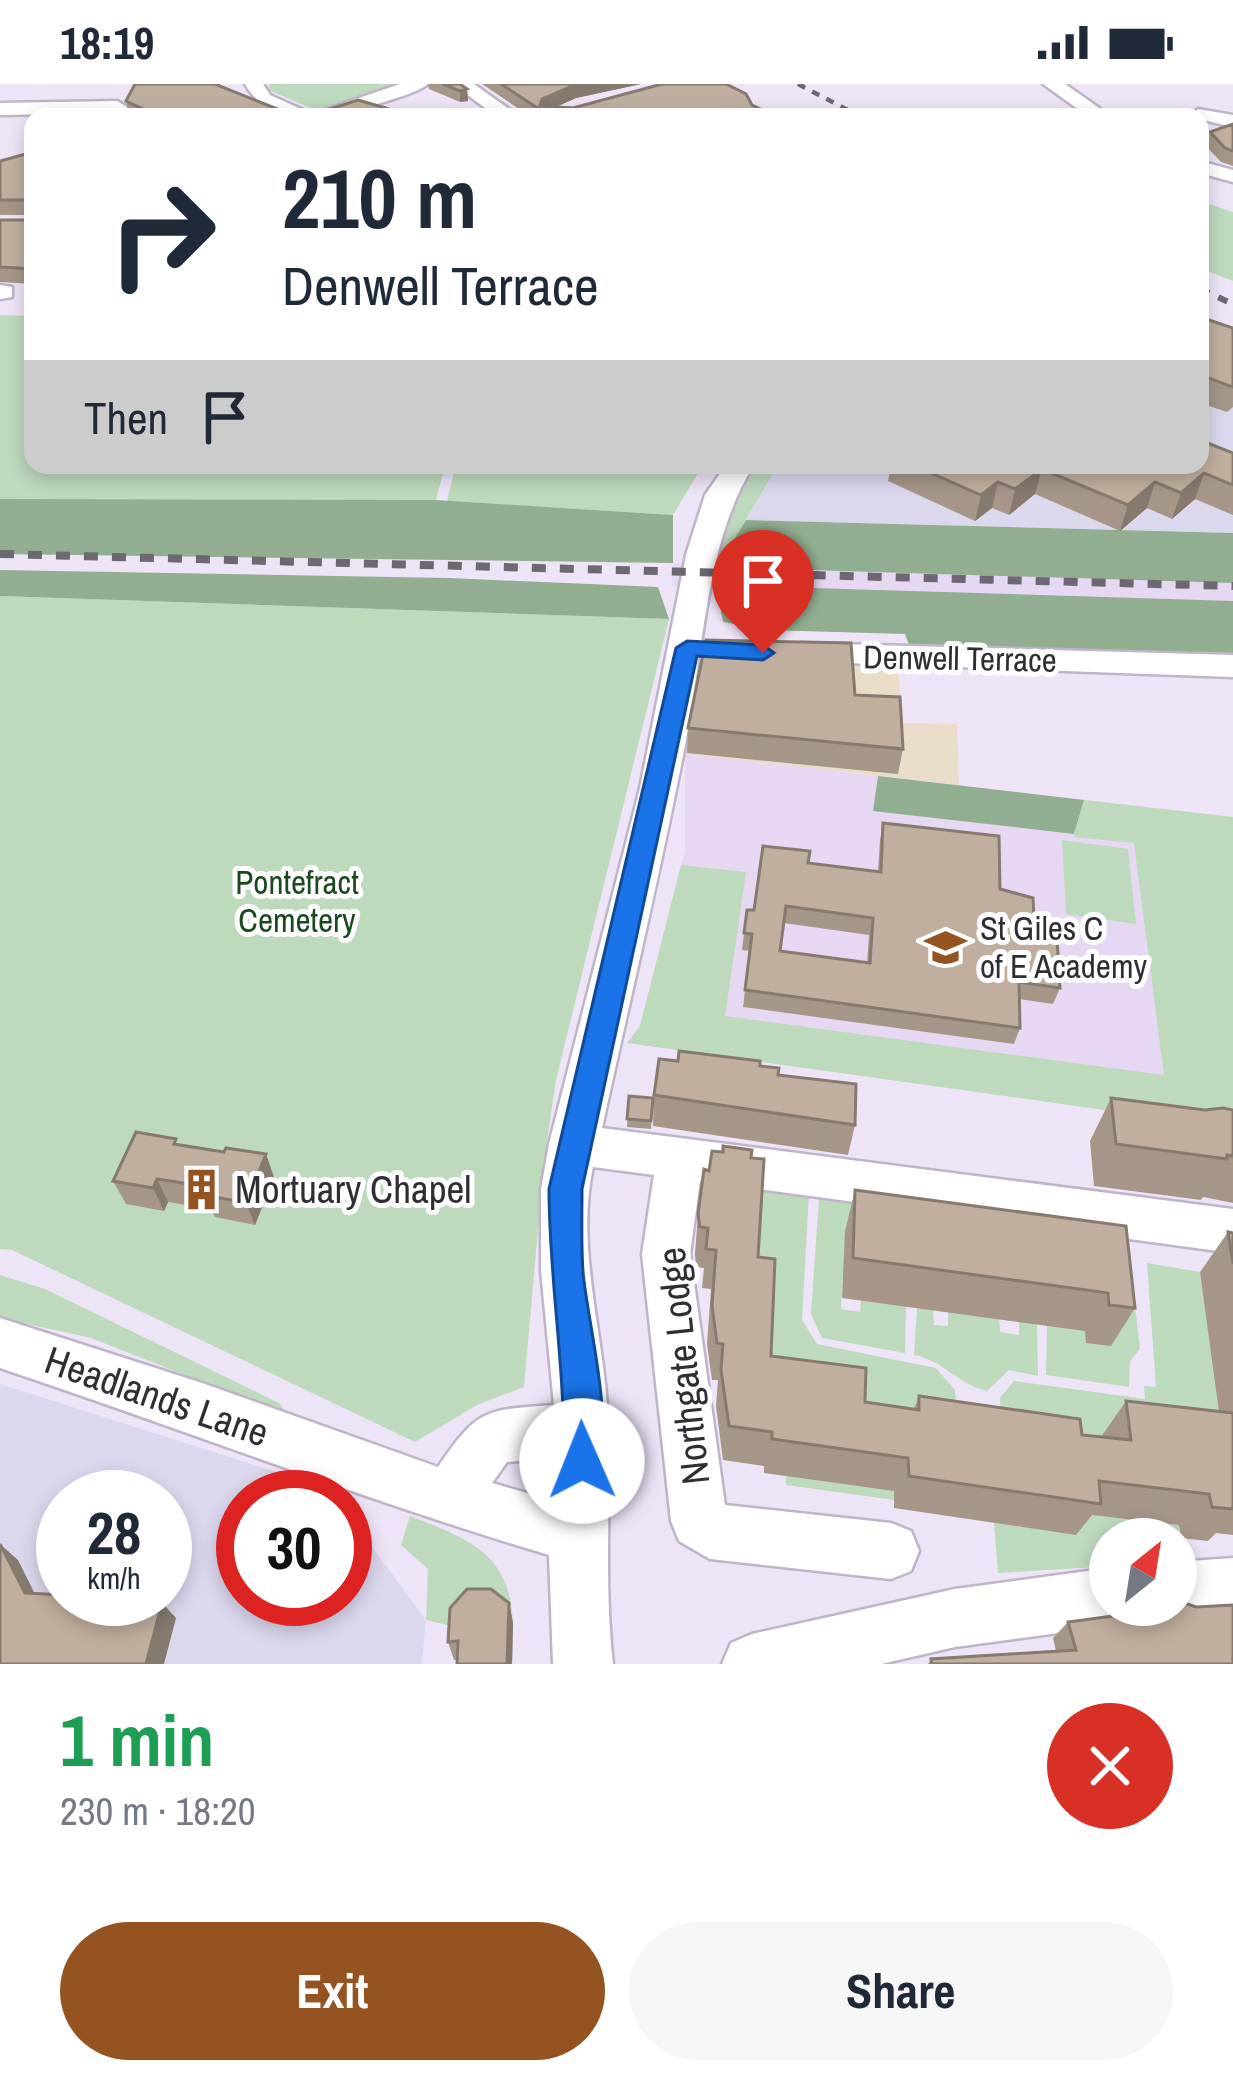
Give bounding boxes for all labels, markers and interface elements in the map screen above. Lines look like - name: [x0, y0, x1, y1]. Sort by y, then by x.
- text: 18:19: [60, 12, 154, 73]
- text: 210 m: [282, 141, 477, 254]
- icon: right: [84, 156, 240, 312]
- text: Denwell Terrace: [282, 249, 599, 322]
- icon: arrive: [192, 384, 258, 450]
- text: Then: [84, 387, 168, 448]
- pin: [712, 530, 814, 653]
- icon: arrive: [730, 548, 796, 614]
- street label: Denwell Terrace: [863, 634, 1057, 682]
- park label: Pontefract Cemetery: [235, 860, 359, 942]
- place label: St Giles C of E Academy: [980, 906, 1147, 988]
- school or university icon: St Giles C of E Academy: [923, 924, 969, 970]
- place label: Mortuary Chapel: [235, 1163, 471, 1215]
- building icon: Mortuary Chapel: [178, 1166, 224, 1212]
- street label: Northgate Lodge: [645, 1245, 721, 1487]
- street label: Headlands Lane: [38, 1334, 276, 1458]
- position arrow: [519, 1398, 645, 1524]
- speed limit sign: 30: [216, 1470, 372, 1626]
- text: 28: [87, 1492, 141, 1573]
- north arrow: [1089, 1518, 1197, 1626]
- map controls: [1089, 1518, 1197, 1626]
- text: km/h: [87, 1558, 141, 1598]
- text: 1 min: [60, 1691, 214, 1788]
- button: close: [1047, 1703, 1173, 1829]
- text: 230 m · 18:20: [60, 1785, 256, 1837]
- button: Exit: [60, 1922, 605, 2060]
- button: Share: [629, 1922, 1173, 2060]

